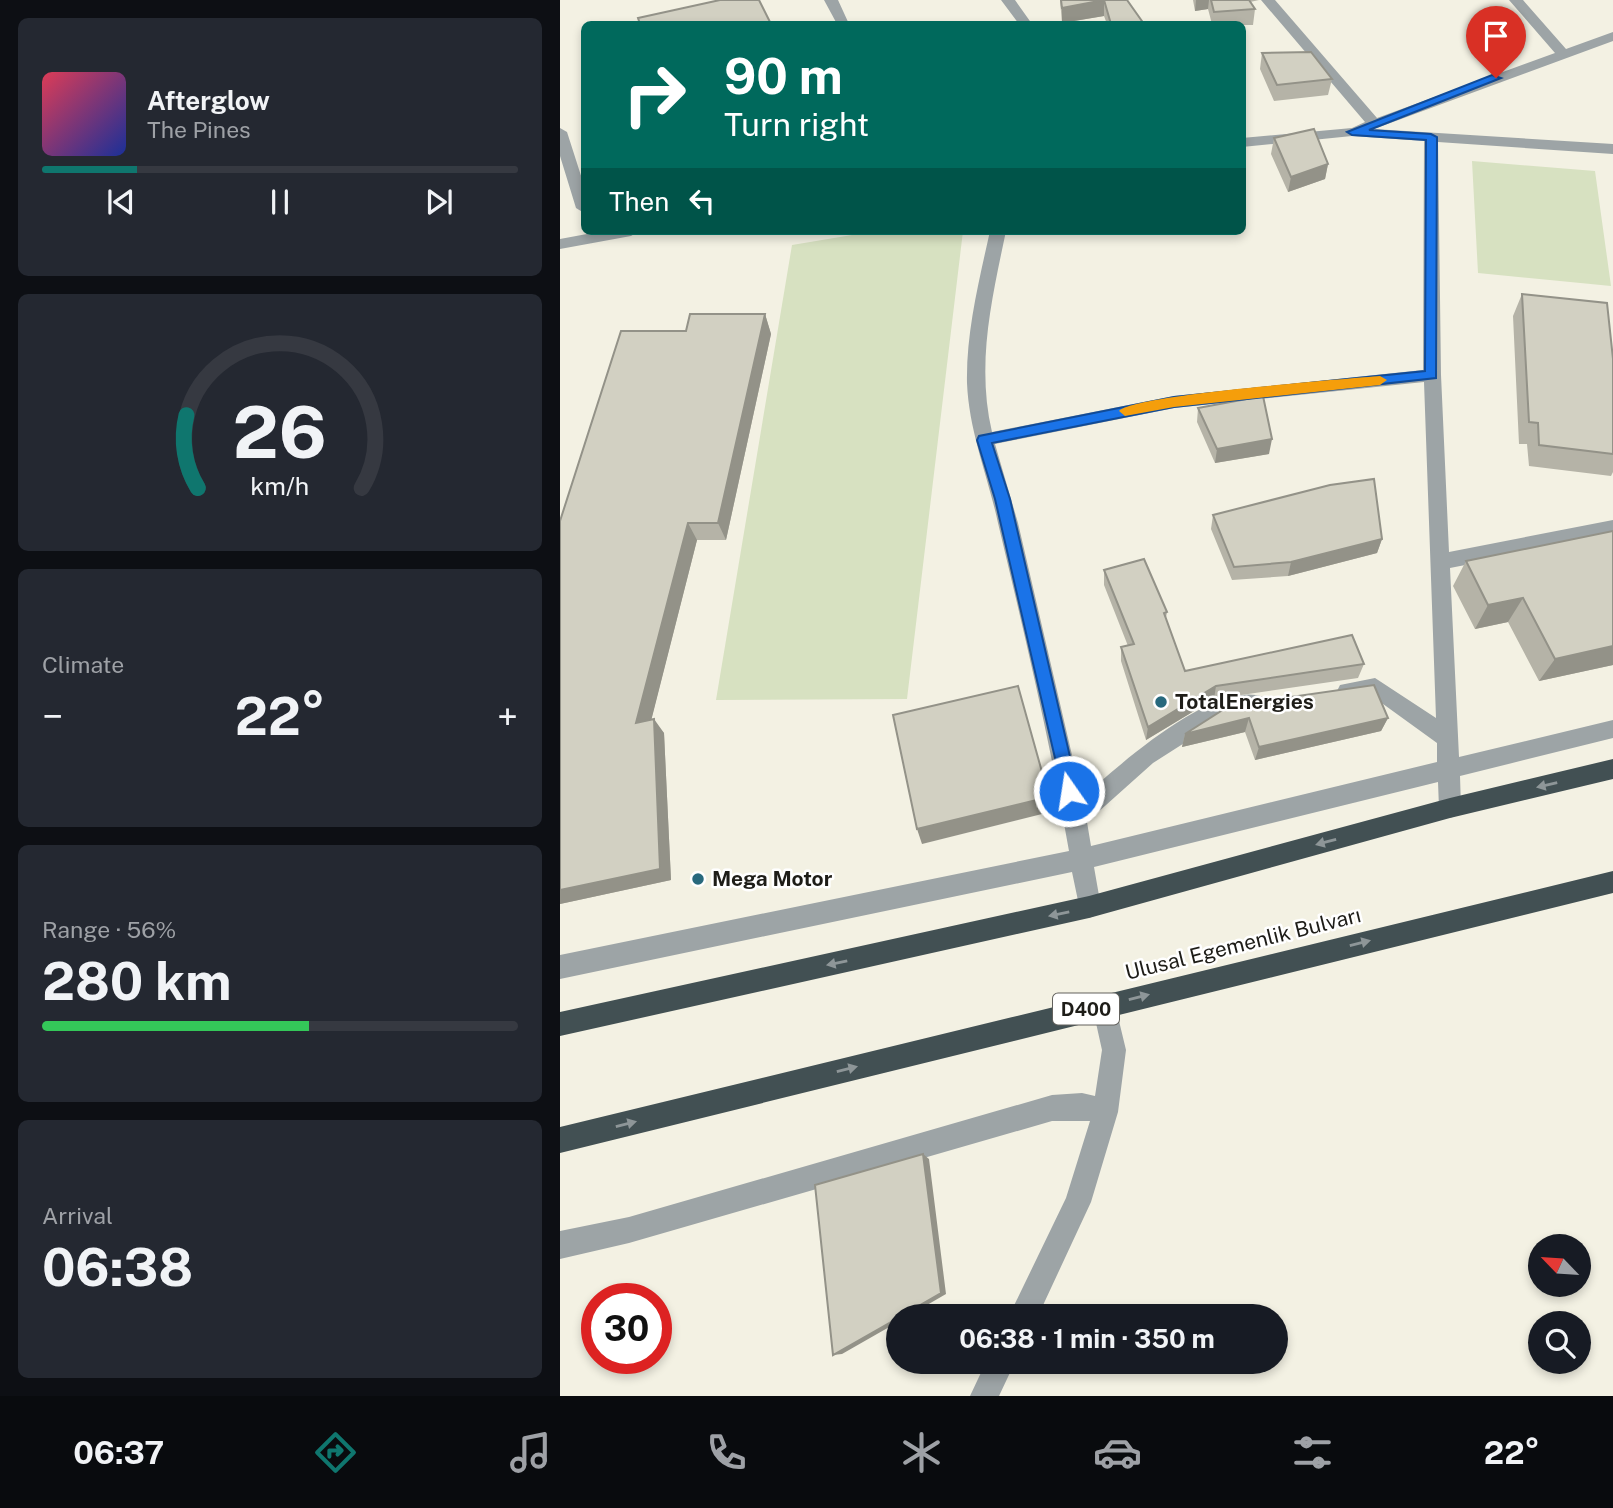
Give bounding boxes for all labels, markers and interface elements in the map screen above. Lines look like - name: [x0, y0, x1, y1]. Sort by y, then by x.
- pin: [1466, 6, 1526, 78]
- icon: arrive: [1477, 17, 1515, 55]
- text: 90 m: [724, 47, 843, 105]
- icon: right: [609, 49, 700, 140]
- text: Afterglow: [147, 85, 270, 116]
- text: Turn right: [724, 106, 869, 143]
- text: The Pines: [147, 116, 251, 143]
- icon: left: [683, 182, 721, 220]
- icon: previous: [102, 183, 140, 221]
- icon: pause: [261, 183, 299, 221]
- icon: next: [420, 183, 458, 221]
- text: Then: [609, 186, 669, 217]
- text: 26: [233, 390, 327, 475]
- text: km/h: [251, 471, 309, 501]
- text: Climate: [42, 651, 124, 678]
- text: 22°: [235, 686, 325, 747]
- place label: TotalEnergies: [1175, 689, 1314, 714]
- text: −: [42, 694, 63, 739]
- text: +: [497, 694, 518, 739]
- marker: TotalEnergies: [1153, 694, 1169, 710]
- position arrow: [1032, 754, 1106, 828]
- one-way arrow: [1536, 780, 1558, 791]
- one-way arrow: [1315, 837, 1337, 848]
- place label: Mega Motor: [712, 866, 833, 891]
- marker: Mega Motor: [690, 871, 706, 887]
- street label: Ulusal Egemenlik Bulvarı: [1122, 902, 1363, 985]
- one-way arrow: [1048, 908, 1070, 919]
- text: Range · 56%: [42, 916, 176, 943]
- one-way arrow: [1349, 937, 1371, 948]
- text: 280 km: [42, 951, 232, 1012]
- one-way arrow: [826, 957, 848, 968]
- one-way arrow: [1128, 991, 1150, 1002]
- road number: D400: [1053, 993, 1119, 1024]
- one-way arrow: [836, 1063, 858, 1074]
- one-way arrow: [615, 1118, 637, 1129]
- text: Arrival: [42, 1202, 113, 1229]
- north arrow: [1528, 1234, 1591, 1297]
- map controls: [1528, 1234, 1591, 1374]
- text: 06:38: [42, 1237, 193, 1298]
- speed limit sign: 30: [581, 1283, 672, 1374]
- button: search: [1528, 1311, 1591, 1374]
- text: 06:38 · 1 min · 350 m: [959, 1323, 1215, 1354]
- icon: directions: [311, 1428, 360, 1477]
- icon: music: [506, 1428, 555, 1477]
- icon: phone: [702, 1428, 751, 1477]
- icon: climate: [897, 1428, 946, 1477]
- icon: car: [1093, 1428, 1142, 1477]
- icon: filters: [1288, 1428, 1337, 1477]
- text: 06:37: [73, 1434, 164, 1471]
- text: 22°: [1484, 1434, 1540, 1471]

